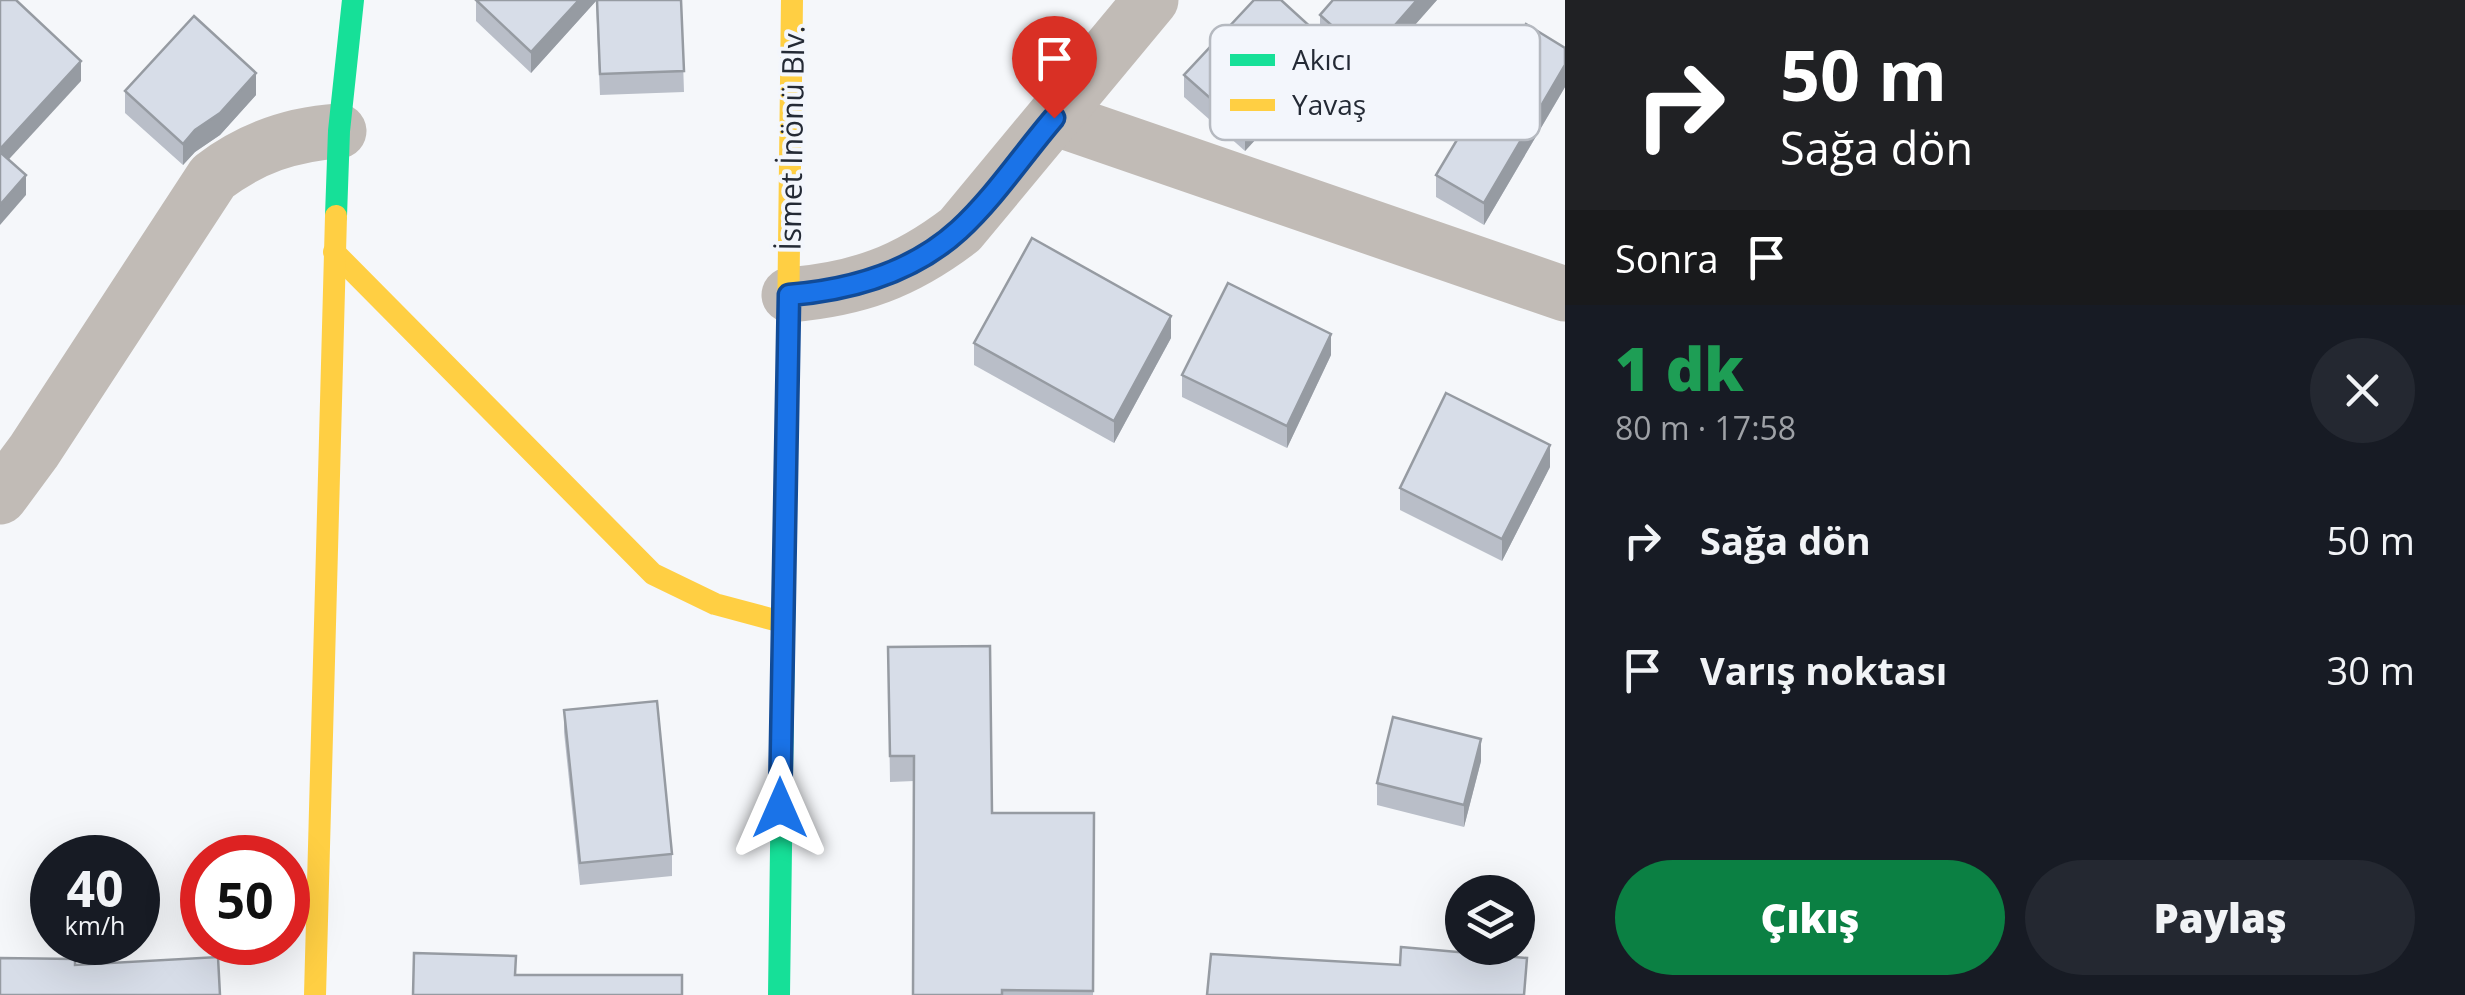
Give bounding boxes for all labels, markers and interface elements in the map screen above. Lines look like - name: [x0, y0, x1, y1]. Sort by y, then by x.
- pin: [1012, 16, 1097, 119]
- street label: İsmet İnönü Blv.: [769, 25, 813, 251]
- legend: [1210, 25, 1540, 140]
- text: 50 m: [1780, 26, 1947, 122]
- icon: arrive: [1027, 31, 1082, 86]
- text: Akıcı: [1292, 40, 1352, 78]
- icon: right: [1615, 40, 1745, 170]
- text: Yavaş: [1292, 85, 1366, 123]
- text: Sağa dön: [1780, 117, 1973, 178]
- icon: arrive: [1739, 230, 1794, 285]
- text: Sonra: [1615, 232, 1719, 284]
- text: 1 dk: [1615, 327, 1744, 409]
- button: close: [2310, 338, 2415, 443]
- text: 80 m · 17:58: [1615, 406, 1796, 449]
- icon: right: [1615, 513, 1670, 568]
- text: Sağa dön: [1700, 514, 1871, 566]
- text: 50 m: [2326, 514, 2415, 566]
- icon: arrive: [1615, 643, 1670, 698]
- text: Varış noktası: [1700, 644, 1947, 696]
- text: 30 m: [2326, 644, 2415, 696]
- position arrow: [728, 756, 832, 860]
- speed limit sign: 50: [180, 835, 310, 965]
- text: 40: [66, 854, 124, 922]
- button: Çıkış: [1615, 860, 2005, 975]
- button: Paylaş: [2025, 860, 2415, 975]
- map controls: [1445, 875, 1535, 965]
- button: layers: [1445, 875, 1535, 965]
- text: km/h: [65, 908, 125, 942]

